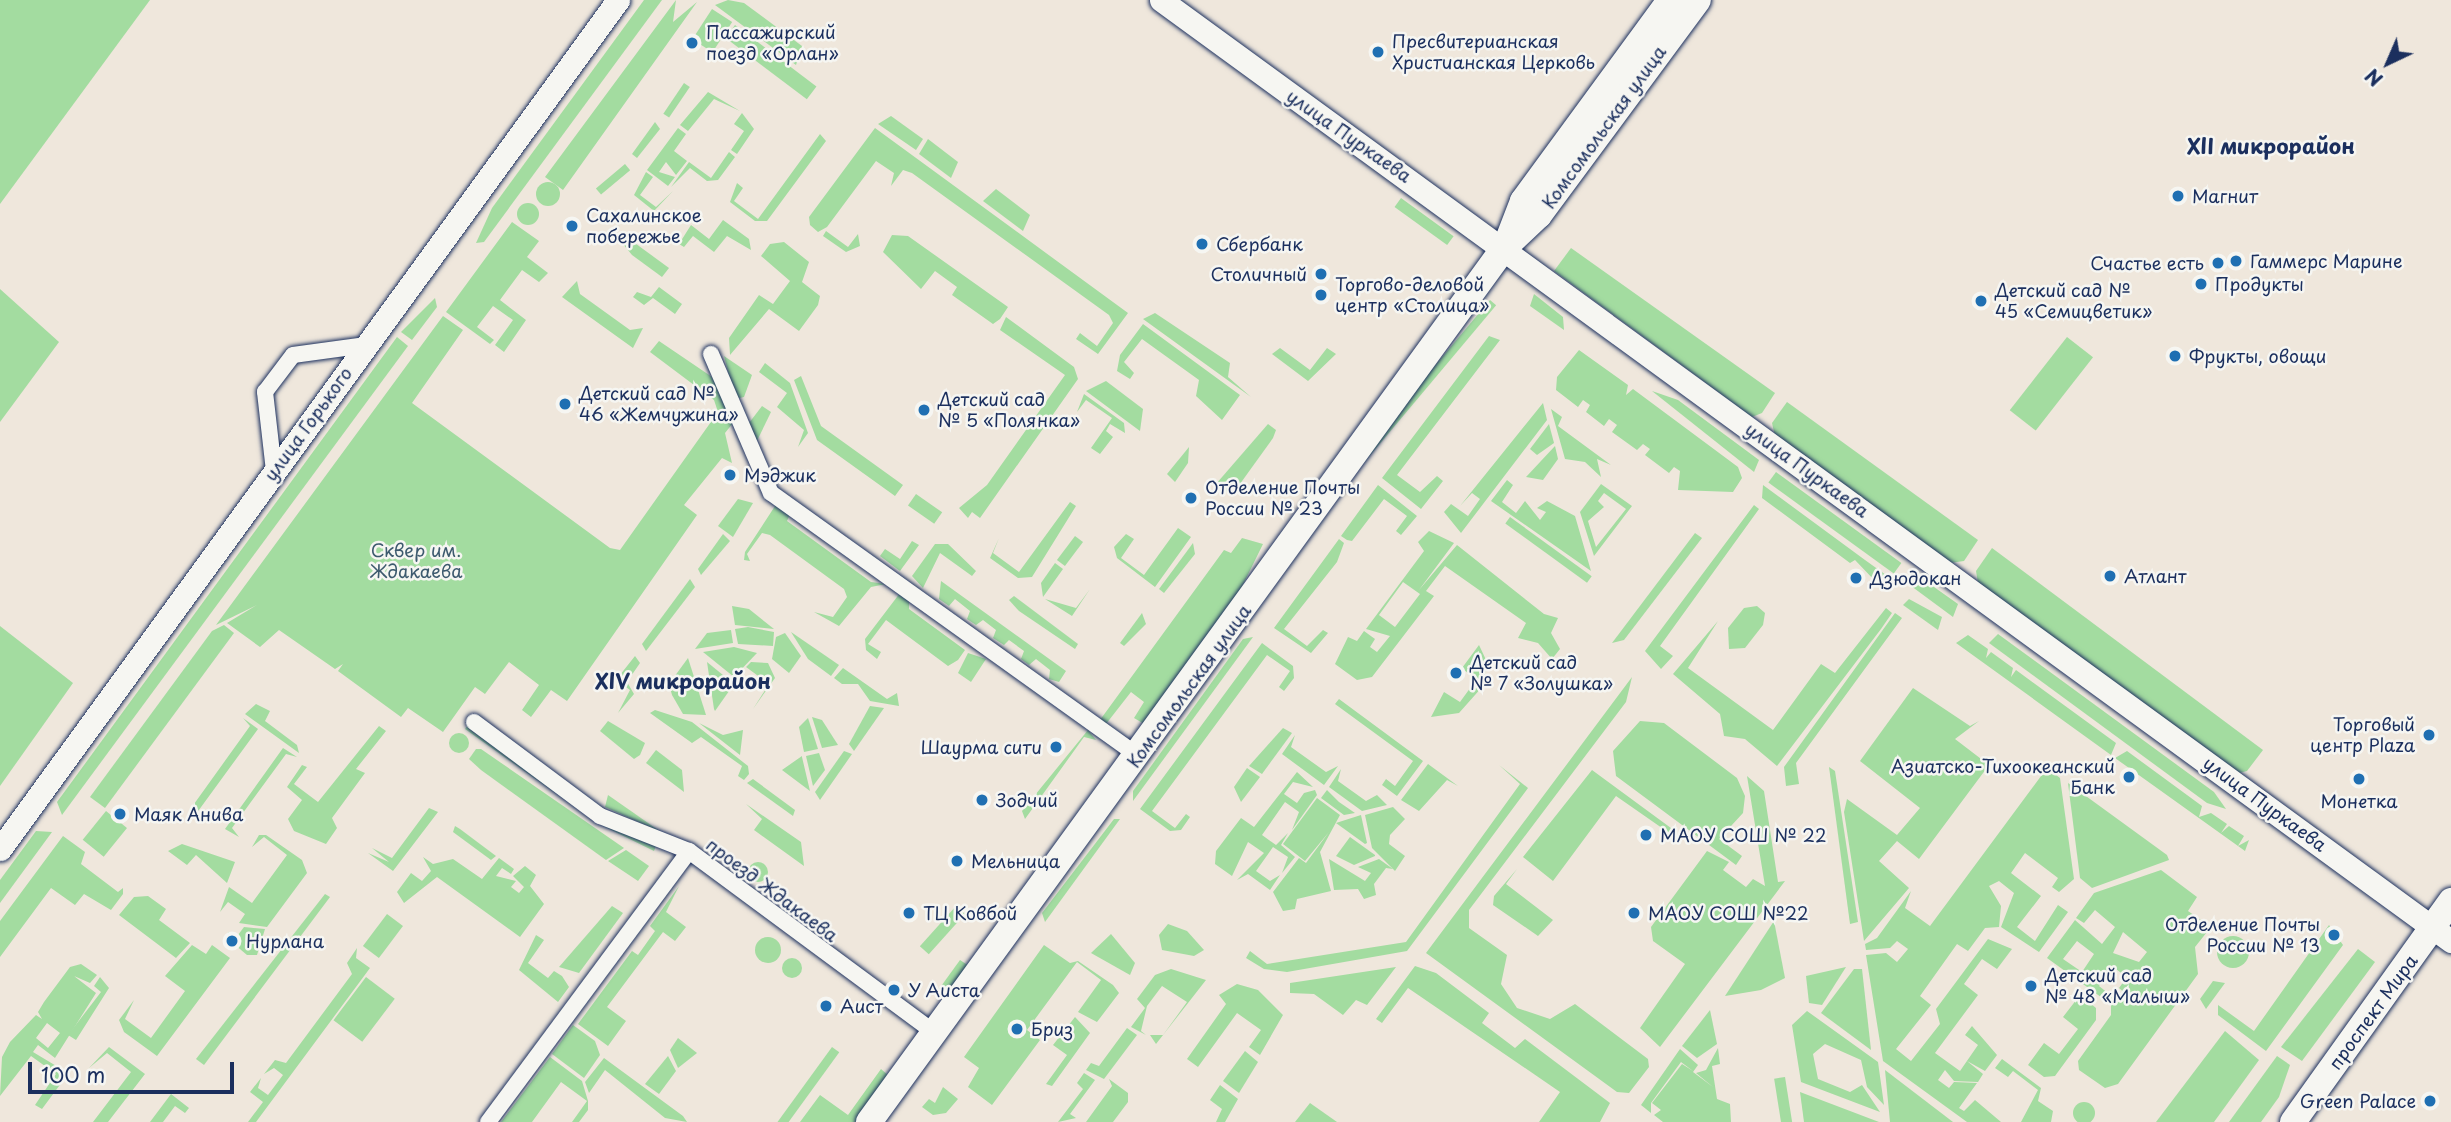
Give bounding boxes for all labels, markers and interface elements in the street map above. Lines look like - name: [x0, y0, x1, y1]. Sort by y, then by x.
- place label: Пассажирский поезд «Орлан»: [706, 22, 839, 64]
- north arrow: [2353, 28, 2423, 98]
- place label: Пресвитерианская Христианская Церковь: [1392, 31, 1595, 74]
- marker: Пассажирский поезд «Орлан»: [684, 35, 700, 51]
- street label: Комсомольская улица: [1537, 41, 1671, 213]
- marker: Пресвитерианская Христианская Церковь: [1370, 44, 1386, 60]
- text: N: [2358, 63, 2389, 93]
- street label: улица Пуркаева: [1282, 85, 1416, 187]
- district label: XII микрорайон: [2186, 132, 2356, 158]
- place label: Магнит: [2192, 185, 2258, 207]
- marker: Магнит: [2170, 188, 2186, 204]
- place label: Сахалинское побережье: [586, 205, 702, 248]
- marker: Сахалинское побережье: [564, 218, 580, 234]
- place label: Сбербанк: [1216, 233, 1303, 255]
- marker: Сбербанк: [1194, 236, 1210, 252]
- place label: Гаммерс Марине: [2250, 250, 2402, 272]
- place label: Счастье есть: [2090, 252, 2204, 274]
- marker: Гаммерс Марине: [2228, 253, 2244, 269]
- marker: Счастье есть: [2210, 255, 2226, 271]
- place label: Столичный: [1210, 263, 1307, 285]
- marker: Столичный: [1313, 266, 1329, 282]
- place label: Продукты: [2215, 273, 2304, 295]
- place label: Торгово-деловой центр «Столица»: [1335, 274, 1490, 316]
- marker: Продукты: [2193, 276, 2209, 292]
- place label: Детский сад № 45 «Семицветик»: [1995, 280, 2153, 322]
- marker: Торгово-деловой центр «Столица»: [1313, 287, 1329, 303]
- marker: Детский сад № 45 «Семицветик»: [1973, 293, 1989, 309]
- place label: Фрукты, овощи: [2189, 345, 2327, 367]
- marker: Фрукты, овощи: [2167, 348, 2183, 364]
- street label: улица Горького: [259, 362, 357, 486]
- place label: Детский сад № 46 «Жемчужина»: [579, 383, 739, 426]
- place label: Детский сад № 5 «Полянка»: [938, 389, 1080, 432]
- marker: Детский сад № 46 «Жемчужина»: [557, 396, 573, 412]
- marker: Детский сад № 5 «Полянка»: [916, 402, 932, 418]
- street label: улица Пуркаева: [1741, 418, 1873, 522]
- place label: Мэджик: [744, 464, 816, 486]
- marker: Мэджик: [722, 467, 738, 483]
- place label: Отделение Почты России № 23: [1205, 477, 1361, 520]
- marker: Отделение Почты России № 23: [1183, 490, 1199, 506]
- park label: Сквер им. Ждакаева: [370, 540, 462, 582]
- place label: Атлант: [2124, 565, 2186, 587]
- place label: Дзюдокан: [1870, 567, 1962, 589]
- marker: Атлант: [2102, 568, 2118, 584]
- marker: Дзюдокан: [1848, 570, 1864, 586]
- street label: Комсомольская улица: [1122, 600, 1256, 772]
- place label: Детский сад № 7 «Золушка»: [1470, 652, 1614, 694]
- marker: Детский сад № 7 «Золушка»: [1448, 665, 1464, 681]
- district label: XIV микрорайон: [594, 667, 772, 693]
- place label: Торговый центр Plaza: [2310, 714, 2415, 756]
- marker: Торговый центр Plaza: [2421, 727, 2437, 743]
- place label: Шаурма сити: [920, 736, 1042, 758]
- marker: Шаурма сити: [1048, 739, 1064, 755]
- street label: улица Пуркаева: [2199, 752, 2331, 856]
- place label: Азиатско-Тихоокеанский Банк: [1891, 756, 2115, 798]
- marker: Азиатско-Тихоокеанский Банк: [2121, 769, 2137, 785]
- marker: Монетка: [2351, 771, 2367, 787]
- place label: Зодчий: [996, 789, 1058, 811]
- place label: Монетка: [2320, 790, 2398, 812]
- marker: Зодчий: [974, 792, 990, 808]
- place label: Маяк Анива: [134, 803, 244, 825]
- marker: Маяк Анива: [112, 806, 128, 822]
- place label: МАОУ СОШ № 22: [1660, 824, 1829, 846]
- marker: МАОУ СОШ № 22: [1638, 827, 1654, 843]
- street label: проезд Ждакаева: [702, 833, 842, 947]
- place label: Мельница: [971, 850, 1060, 872]
- marker: Мельница: [949, 853, 965, 869]
- place label: ТЦ Ковбой: [923, 902, 1019, 924]
- place label: МАОУ СОШ №22: [1648, 902, 1811, 924]
- marker: ТЦ Ковбой: [901, 905, 917, 921]
- marker: МАОУ СОШ №22: [1626, 905, 1642, 921]
- place label: Отделение Почты России № 13: [2164, 914, 2320, 956]
- marker: Отделение Почты России № 13: [2326, 927, 2342, 943]
- place label: Нурлана: [246, 930, 324, 952]
- marker: Нурлана: [224, 933, 240, 949]
- street label: проспект Мира: [2324, 950, 2422, 1074]
- place label: Детский сад № 48 «Малыш»: [2045, 965, 2190, 1007]
- marker: Детский сад № 48 «Малыш»: [2023, 978, 2039, 994]
- place label: У Аиста: [908, 979, 981, 1001]
- marker: У Аиста: [886, 982, 902, 998]
- place label: Аист: [840, 995, 883, 1017]
- marker: Аист: [818, 998, 834, 1014]
- place label: Бриз: [1031, 1018, 1073, 1040]
- marker: Бриз: [1009, 1021, 1025, 1037]
- scale bar: [32, 1048, 238, 1092]
- text: 100 m: [41, 1058, 105, 1090]
- place label: Green Palace: [2298, 1090, 2416, 1112]
- marker: Green Palace: [2422, 1093, 2438, 1109]

